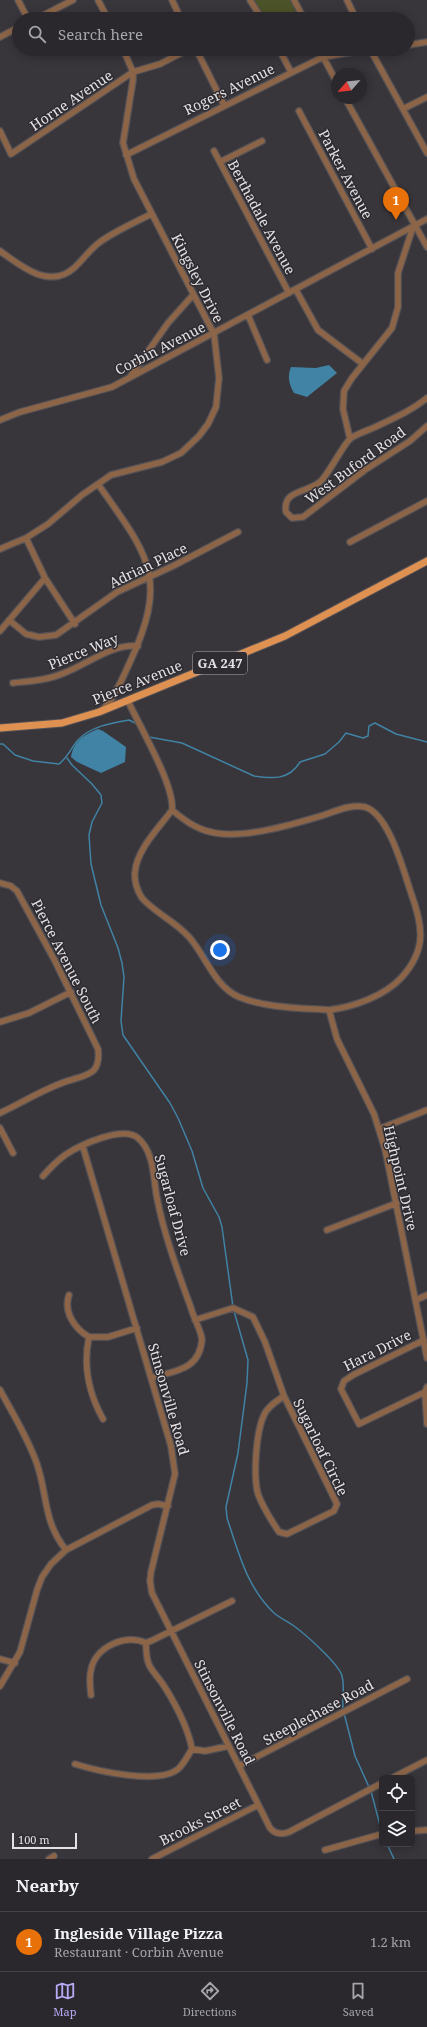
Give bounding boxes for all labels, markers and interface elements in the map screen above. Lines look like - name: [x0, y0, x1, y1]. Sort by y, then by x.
- search box: [12, 12, 415, 56]
- icon: search: [26, 23, 48, 45]
- text: Search here: [58, 24, 143, 44]
- street label: Rogers Avenue: [180, 59, 278, 119]
- street label: Horne Avenue: [26, 65, 116, 135]
- north arrow: [331, 68, 367, 104]
- street label: Parker Avenue: [314, 126, 378, 222]
- street label: Berthadale Avenue: [224, 157, 300, 277]
- pin: 1: [383, 187, 409, 220]
- street label: Kingsley Drive: [167, 230, 229, 326]
- street label: Corbin Avenue: [112, 317, 208, 379]
- street label: West Buford Road: [301, 422, 409, 508]
- street label: Adrian Place: [106, 538, 190, 592]
- street label: Pierce Way: [45, 628, 121, 674]
- road number: GA 247: [193, 652, 247, 674]
- street label: Pierce Avenue: [89, 655, 185, 709]
- street label: Pierce Avenue South: [27, 896, 107, 1026]
- your location: [210, 940, 230, 960]
- street label: Highpoint Drive: [380, 1123, 422, 1233]
- street label: Sugarloaf Drive: [150, 1152, 196, 1258]
- street label: Hara Drive: [340, 1325, 414, 1375]
- street label: Stinsonville Road: [144, 1341, 194, 1458]
- street label: Sugarloaf Circle: [289, 1395, 353, 1499]
- street label: Stinsonville Road: [190, 1656, 260, 1768]
- street label: Steeplechase Road: [259, 1675, 377, 1749]
- map controls: [379, 1775, 415, 1847]
- button: locate: [379, 1775, 415, 1811]
- street label: Brooks Street: [156, 1792, 244, 1850]
- button: layers: [379, 1811, 415, 1847]
- scale bar: [12, 1831, 77, 1850]
- text: 100 m: [18, 1832, 50, 1847]
- text: Nearby: [16, 1874, 79, 1897]
- text: Ingleside Village Pizza: [54, 1923, 223, 1943]
- text: 1: [25, 1933, 33, 1951]
- text: 1.2 km: [370, 1933, 411, 1951]
- text: Restaurant · Corbin Avenue: [54, 1943, 224, 1961]
- tab: Map: [53, 1980, 76, 2019]
- tab: Directions: [183, 1980, 236, 2019]
- tab: Saved: [343, 1980, 374, 2019]

